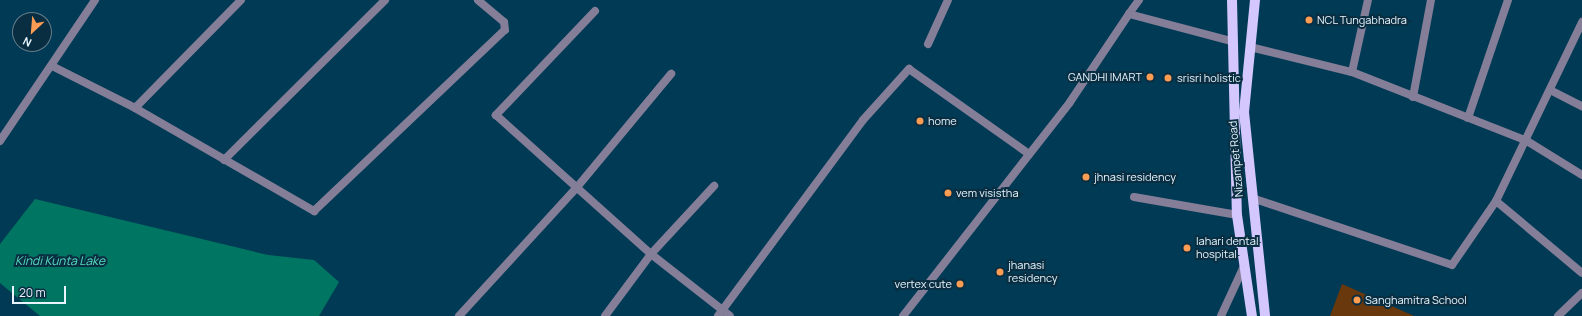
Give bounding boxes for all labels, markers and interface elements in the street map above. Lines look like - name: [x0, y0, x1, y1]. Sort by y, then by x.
- north arrow: [12, 12, 52, 52]
- place label: NCL Tungabhadra: [1317, 13, 1407, 27]
- marker: NCL Tungabhadra: [1304, 15, 1314, 25]
- text: N: [20, 34, 34, 51]
- place label: GANDHI IMART: [1068, 70, 1142, 84]
- place label: srisri holistic: [1177, 71, 1241, 85]
- marker: GANDHI IMART: [1145, 72, 1155, 82]
- marker: srisri holistic: [1162, 72, 1174, 84]
- place label: home: [928, 114, 957, 128]
- marker: home: [915, 116, 925, 126]
- street label: Nizampet Road: [1226, 120, 1246, 198]
- place label: jhnasi residency: [1094, 170, 1176, 184]
- marker: jhnasi residency: [1081, 172, 1091, 182]
- place label: vem visistha: [956, 186, 1018, 200]
- marker: vem visistha: [943, 188, 953, 198]
- place label: lahari dental hospital: [1196, 235, 1258, 261]
- marker: lahari dental hospital: [1181, 242, 1193, 254]
- water label: Kindi Kunta Lake: [15, 254, 105, 268]
- place label: jhanasi residency: [1008, 259, 1058, 285]
- marker: jhanasi residency: [995, 267, 1005, 277]
- place label: vertex cute: [895, 277, 952, 291]
- scale bar: [14, 278, 68, 304]
- marker: vertex cute: [955, 279, 965, 289]
- text: 20 m: [19, 284, 46, 301]
- place label: Sanghamitra School: [1365, 293, 1467, 307]
- marker: Sanghamitra School: [1352, 295, 1362, 305]

